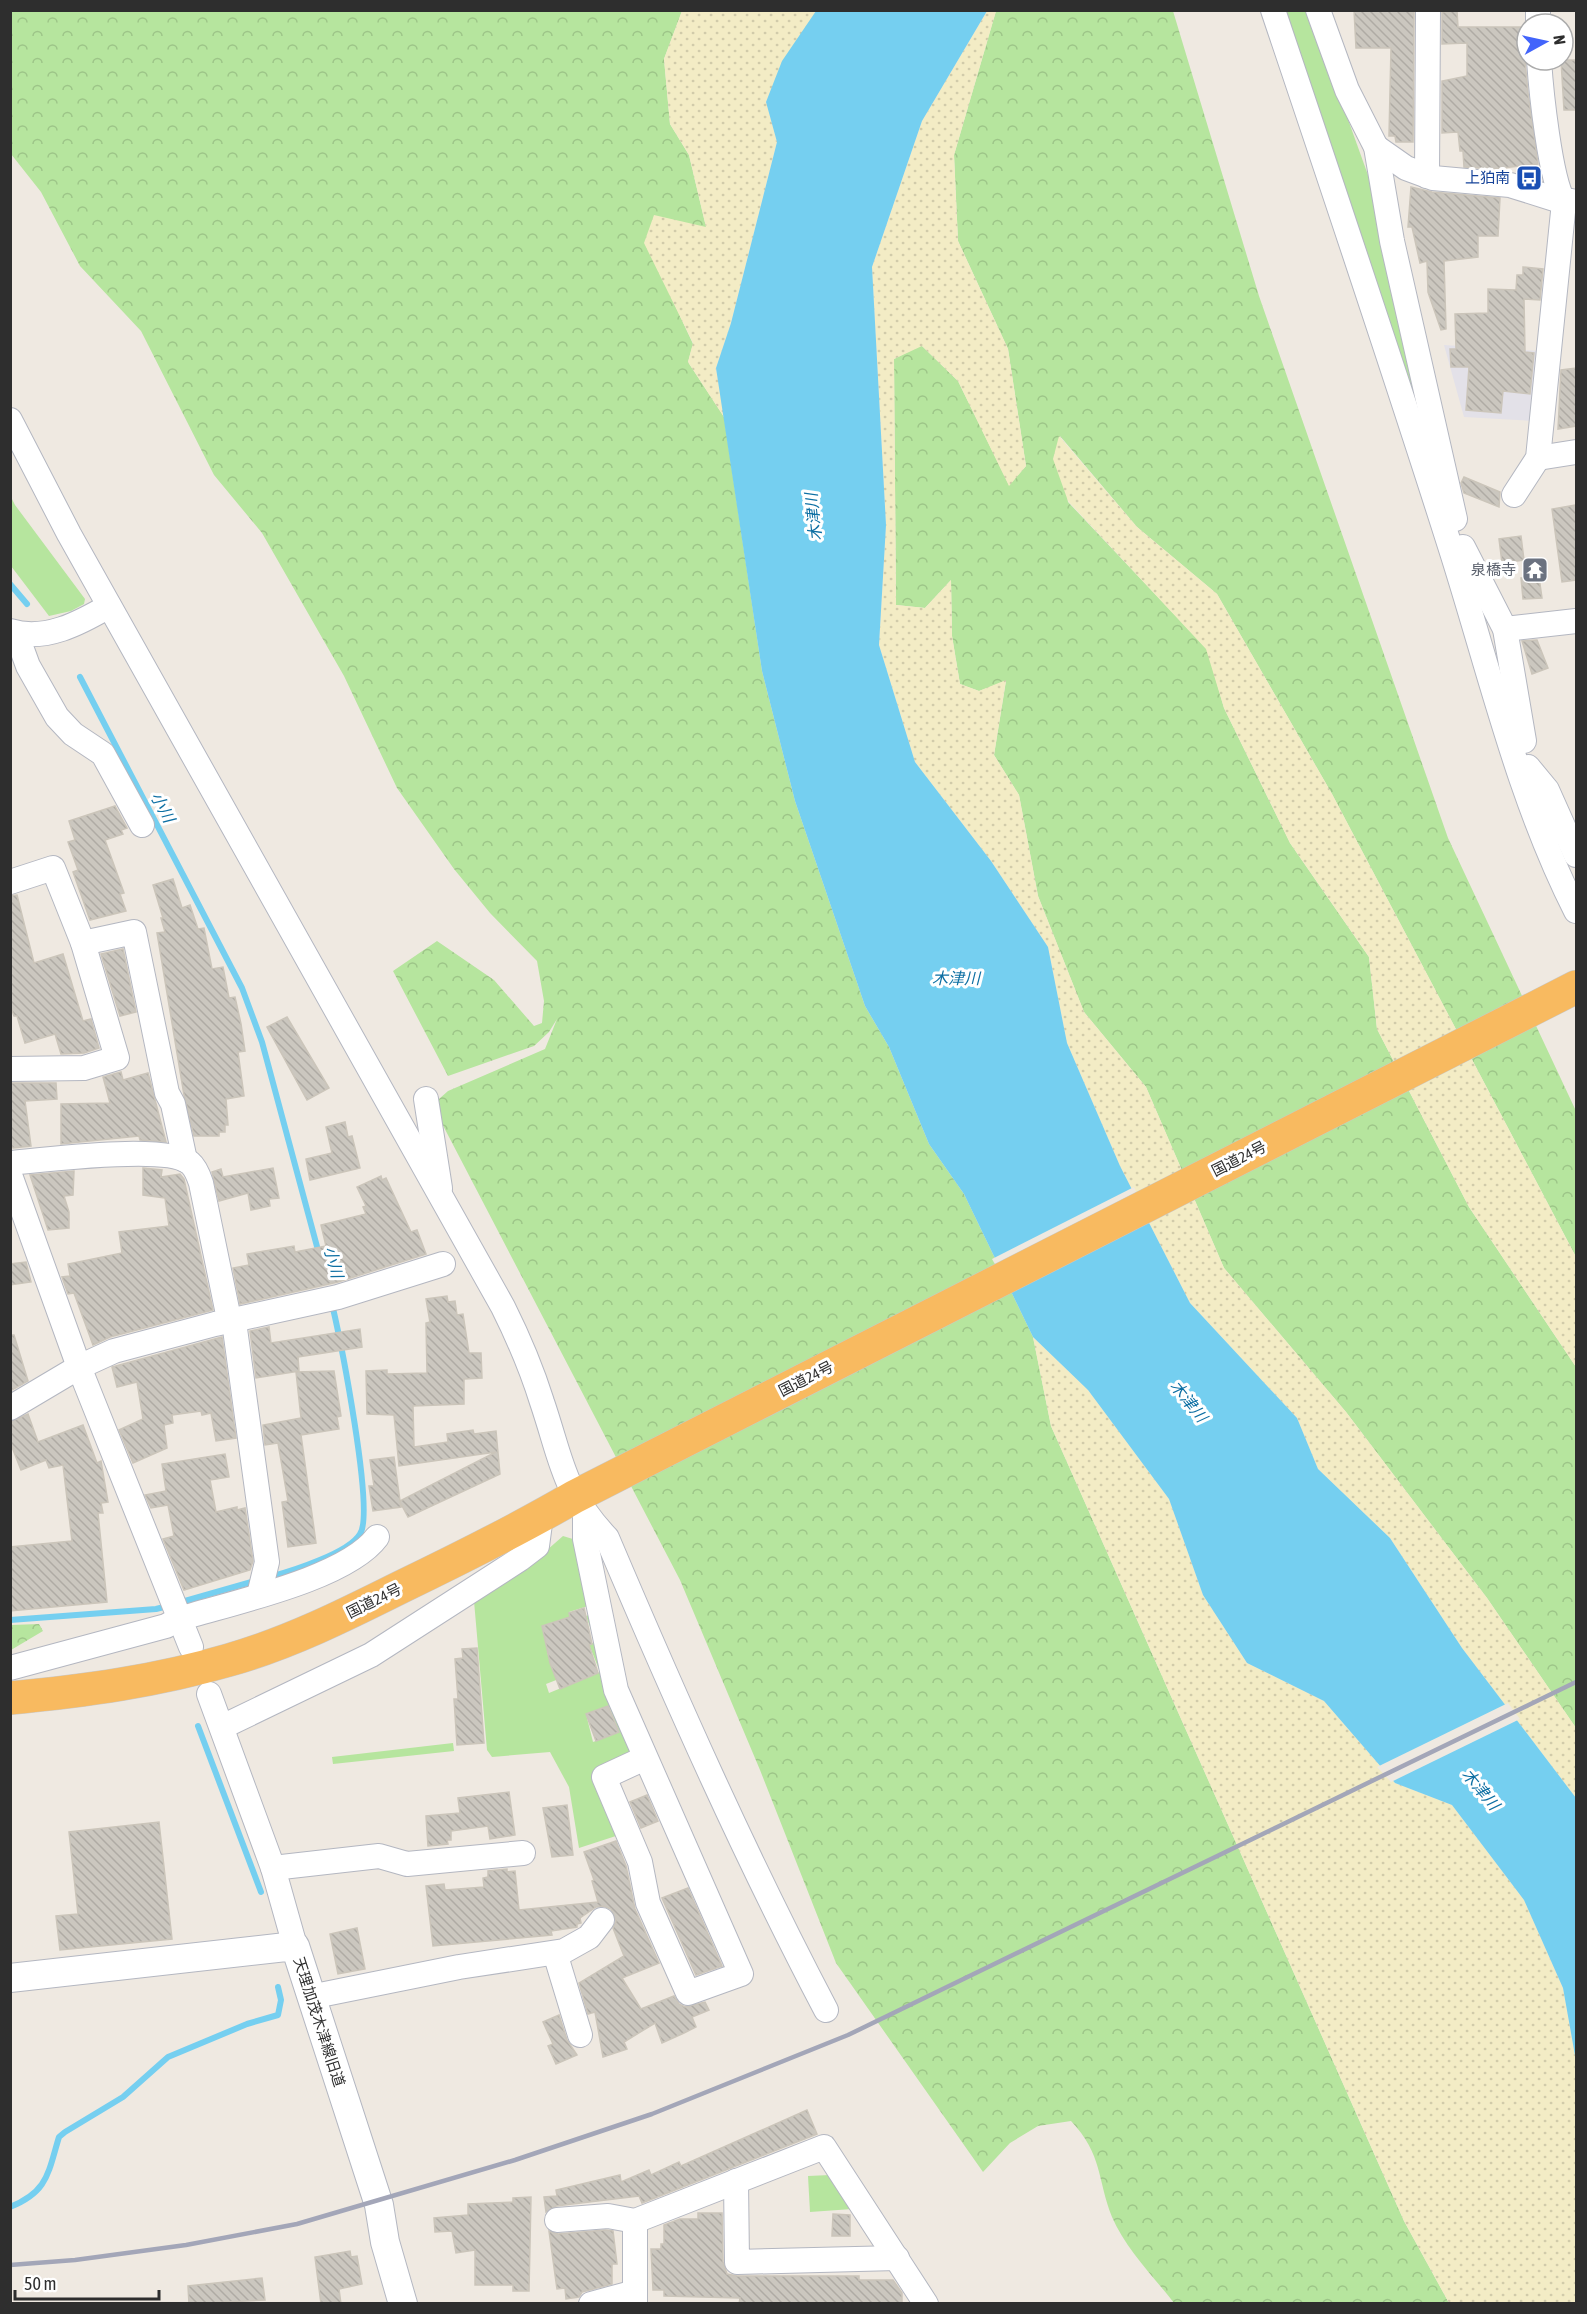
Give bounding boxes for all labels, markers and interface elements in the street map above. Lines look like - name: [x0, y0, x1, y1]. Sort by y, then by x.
- north arrow: [1515, 12, 1575, 72]
- text: N: [1550, 34, 1569, 46]
- bus stop icon: 上狛南: [1514, 163, 1544, 193]
- place label: 上狛南: [1465, 169, 1510, 186]
- water label: 木津川: [801, 490, 824, 542]
- temple icon: 泉橋寺: [1520, 555, 1550, 585]
- place label: 泉橋寺: [1471, 561, 1516, 578]
- water label: 小川: [148, 789, 179, 827]
- water label: 木津川: [932, 969, 982, 987]
- street label: 国道24号: [1209, 1138, 1269, 1180]
- water label: 小川: [321, 1244, 347, 1282]
- street label: 国道24号: [776, 1358, 836, 1400]
- water label: 木津川: [1167, 1377, 1212, 1427]
- street label: 国道24号: [343, 1580, 404, 1621]
- water label: 木津川: [1459, 1765, 1505, 1815]
- street label: 天理加茂木津線旧道: [291, 1955, 348, 2089]
- scale bar: [15, 2263, 159, 2301]
- text: 50 m: [24, 2273, 56, 2294]

